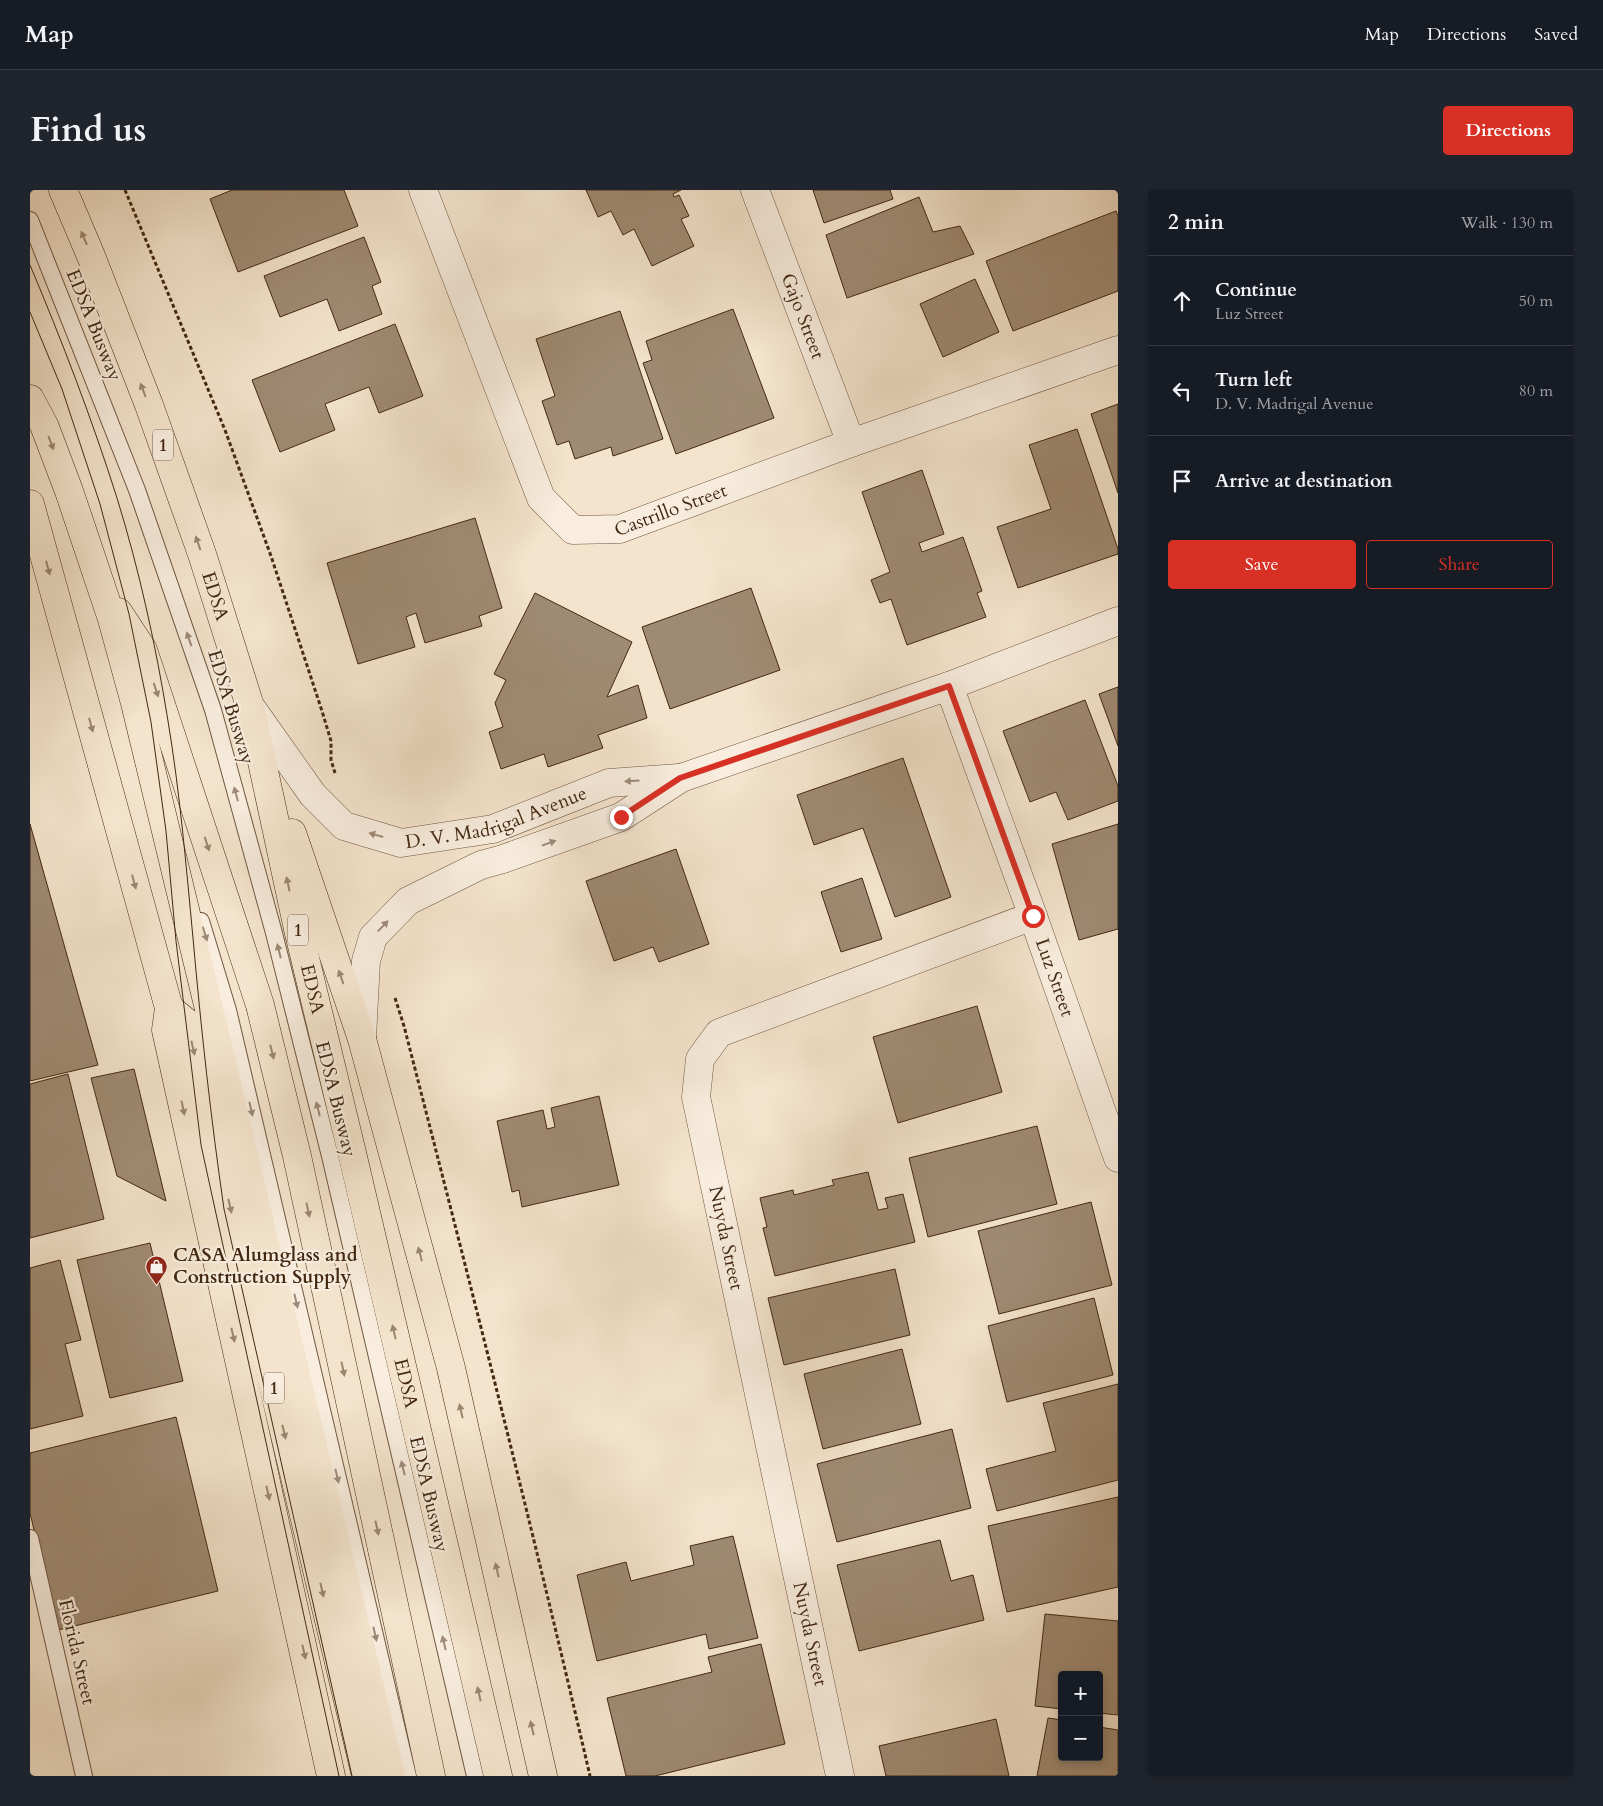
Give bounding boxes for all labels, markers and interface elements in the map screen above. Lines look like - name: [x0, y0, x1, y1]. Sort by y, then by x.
- text: Map: [25, 18, 74, 51]
- text: Map: [1365, 22, 1399, 47]
- text: Directions: [1427, 22, 1506, 47]
- text: Saved: [1534, 22, 1578, 47]
- text: Find us: [30, 106, 146, 154]
- button: Directions: [1443, 106, 1573, 155]
- text: 2 min: [1168, 208, 1224, 237]
- text: Walk · 130 m: [1461, 212, 1553, 234]
- one-way arrow: [79, 231, 87, 245]
- street label: EDSA Busway: [60, 265, 128, 385]
- street label: Gajo Street: [775, 270, 831, 363]
- text: Continue: [1215, 277, 1297, 303]
- icon: ahead: [1168, 287, 1196, 315]
- text: 50 m: [1519, 290, 1553, 312]
- text: Luz Street: [1215, 303, 1283, 325]
- text: Turn left: [1215, 367, 1292, 393]
- icon: left: [1168, 377, 1196, 405]
- text: 80 m: [1519, 380, 1553, 402]
- one-way arrow: [139, 382, 146, 397]
- text: D. V. Madrigal Avenue: [1215, 393, 1373, 415]
- road number: 1: [153, 430, 173, 460]
- one-way arrow: [47, 436, 55, 451]
- icon: arrive: [1168, 467, 1196, 495]
- text: Arrive at destination: [1215, 468, 1392, 494]
- street label: Castrillo Street: [611, 477, 730, 543]
- one-way arrow: [194, 535, 201, 550]
- button: Save: [1168, 540, 1356, 589]
- button: Share: [1366, 540, 1553, 589]
- one-way arrow: [44, 561, 52, 576]
- street label: EDSA: [195, 568, 235, 625]
- one-way arrow: [184, 631, 192, 646]
- street label: EDSA Busway: [201, 647, 261, 767]
- one-way arrow: [153, 682, 160, 697]
- one-way arrow: [87, 717, 95, 733]
- one-way arrow: [624, 778, 640, 786]
- street label: D. V. Madrigal Avenue: [403, 780, 591, 855]
- one-way arrow: [232, 787, 240, 802]
- route end: [610, 806, 633, 829]
- one-way arrow: [369, 831, 384, 839]
- one-way arrow: [203, 837, 211, 852]
- one-way arrow: [541, 839, 556, 846]
- one-way arrow: [130, 874, 138, 889]
- one-way arrow: [284, 877, 292, 892]
- route start: [1022, 905, 1045, 928]
- road number: 1: [288, 914, 308, 946]
- one-way arrow: [377, 920, 389, 932]
- one-way arrow: [201, 927, 209, 942]
- street label: Luz Street: [1029, 935, 1080, 1020]
- one-way arrow: [275, 943, 283, 958]
- street label: EDSA: [294, 962, 331, 1017]
- one-way arrow: [337, 969, 344, 984]
- street label: EDSA Busway: [309, 1038, 363, 1160]
- one-way arrow: [189, 1040, 197, 1055]
- one-way arrow: [268, 1044, 276, 1059]
- one-way arrow: [179, 1100, 187, 1115]
- one-way arrow: [247, 1101, 255, 1116]
- one-way arrow: [314, 1101, 322, 1116]
- street label: Nuyda Street: [702, 1184, 750, 1292]
- one-way arrow: [226, 1199, 234, 1214]
- one-way arrow: [305, 1203, 313, 1219]
- place label: CASA Alumglass and Construction Supply: [173, 1242, 358, 1290]
- one-way arrow: [416, 1246, 424, 1261]
- shop icon: CASA Alumglass and Construction Supply: [145, 1254, 169, 1285]
- one-way arrow: [292, 1293, 300, 1308]
- one-way arrow: [390, 1324, 398, 1339]
- one-way arrow: [229, 1327, 237, 1342]
- street label: EDSA: [388, 1356, 424, 1411]
- one-way arrow: [339, 1361, 347, 1377]
- road number: 1: [264, 1372, 284, 1404]
- one-way arrow: [457, 1404, 465, 1419]
- one-way arrow: [280, 1425, 288, 1440]
- street label: EDSA Busway: [403, 1433, 455, 1555]
- one-way arrow: [399, 1461, 407, 1476]
- one-way arrow: [333, 1469, 341, 1484]
- one-way arrow: [264, 1486, 272, 1501]
- one-way arrow: [373, 1520, 381, 1535]
- one-way arrow: [492, 1561, 500, 1577]
- street label: Nuyda Street: [786, 1580, 834, 1688]
- one-way arrow: [318, 1583, 326, 1598]
- street label: Florida Street: [52, 1597, 102, 1707]
- one-way arrow: [371, 1627, 379, 1642]
- one-way arrow: [440, 1636, 448, 1651]
- one-way arrow: [300, 1644, 308, 1660]
- map controls: [1058, 1671, 1103, 1761]
- button: +: [1058, 1671, 1103, 1716]
- one-way arrow: [475, 1687, 483, 1702]
- button: −: [1058, 1716, 1103, 1761]
- one-way arrow: [528, 1721, 536, 1736]

